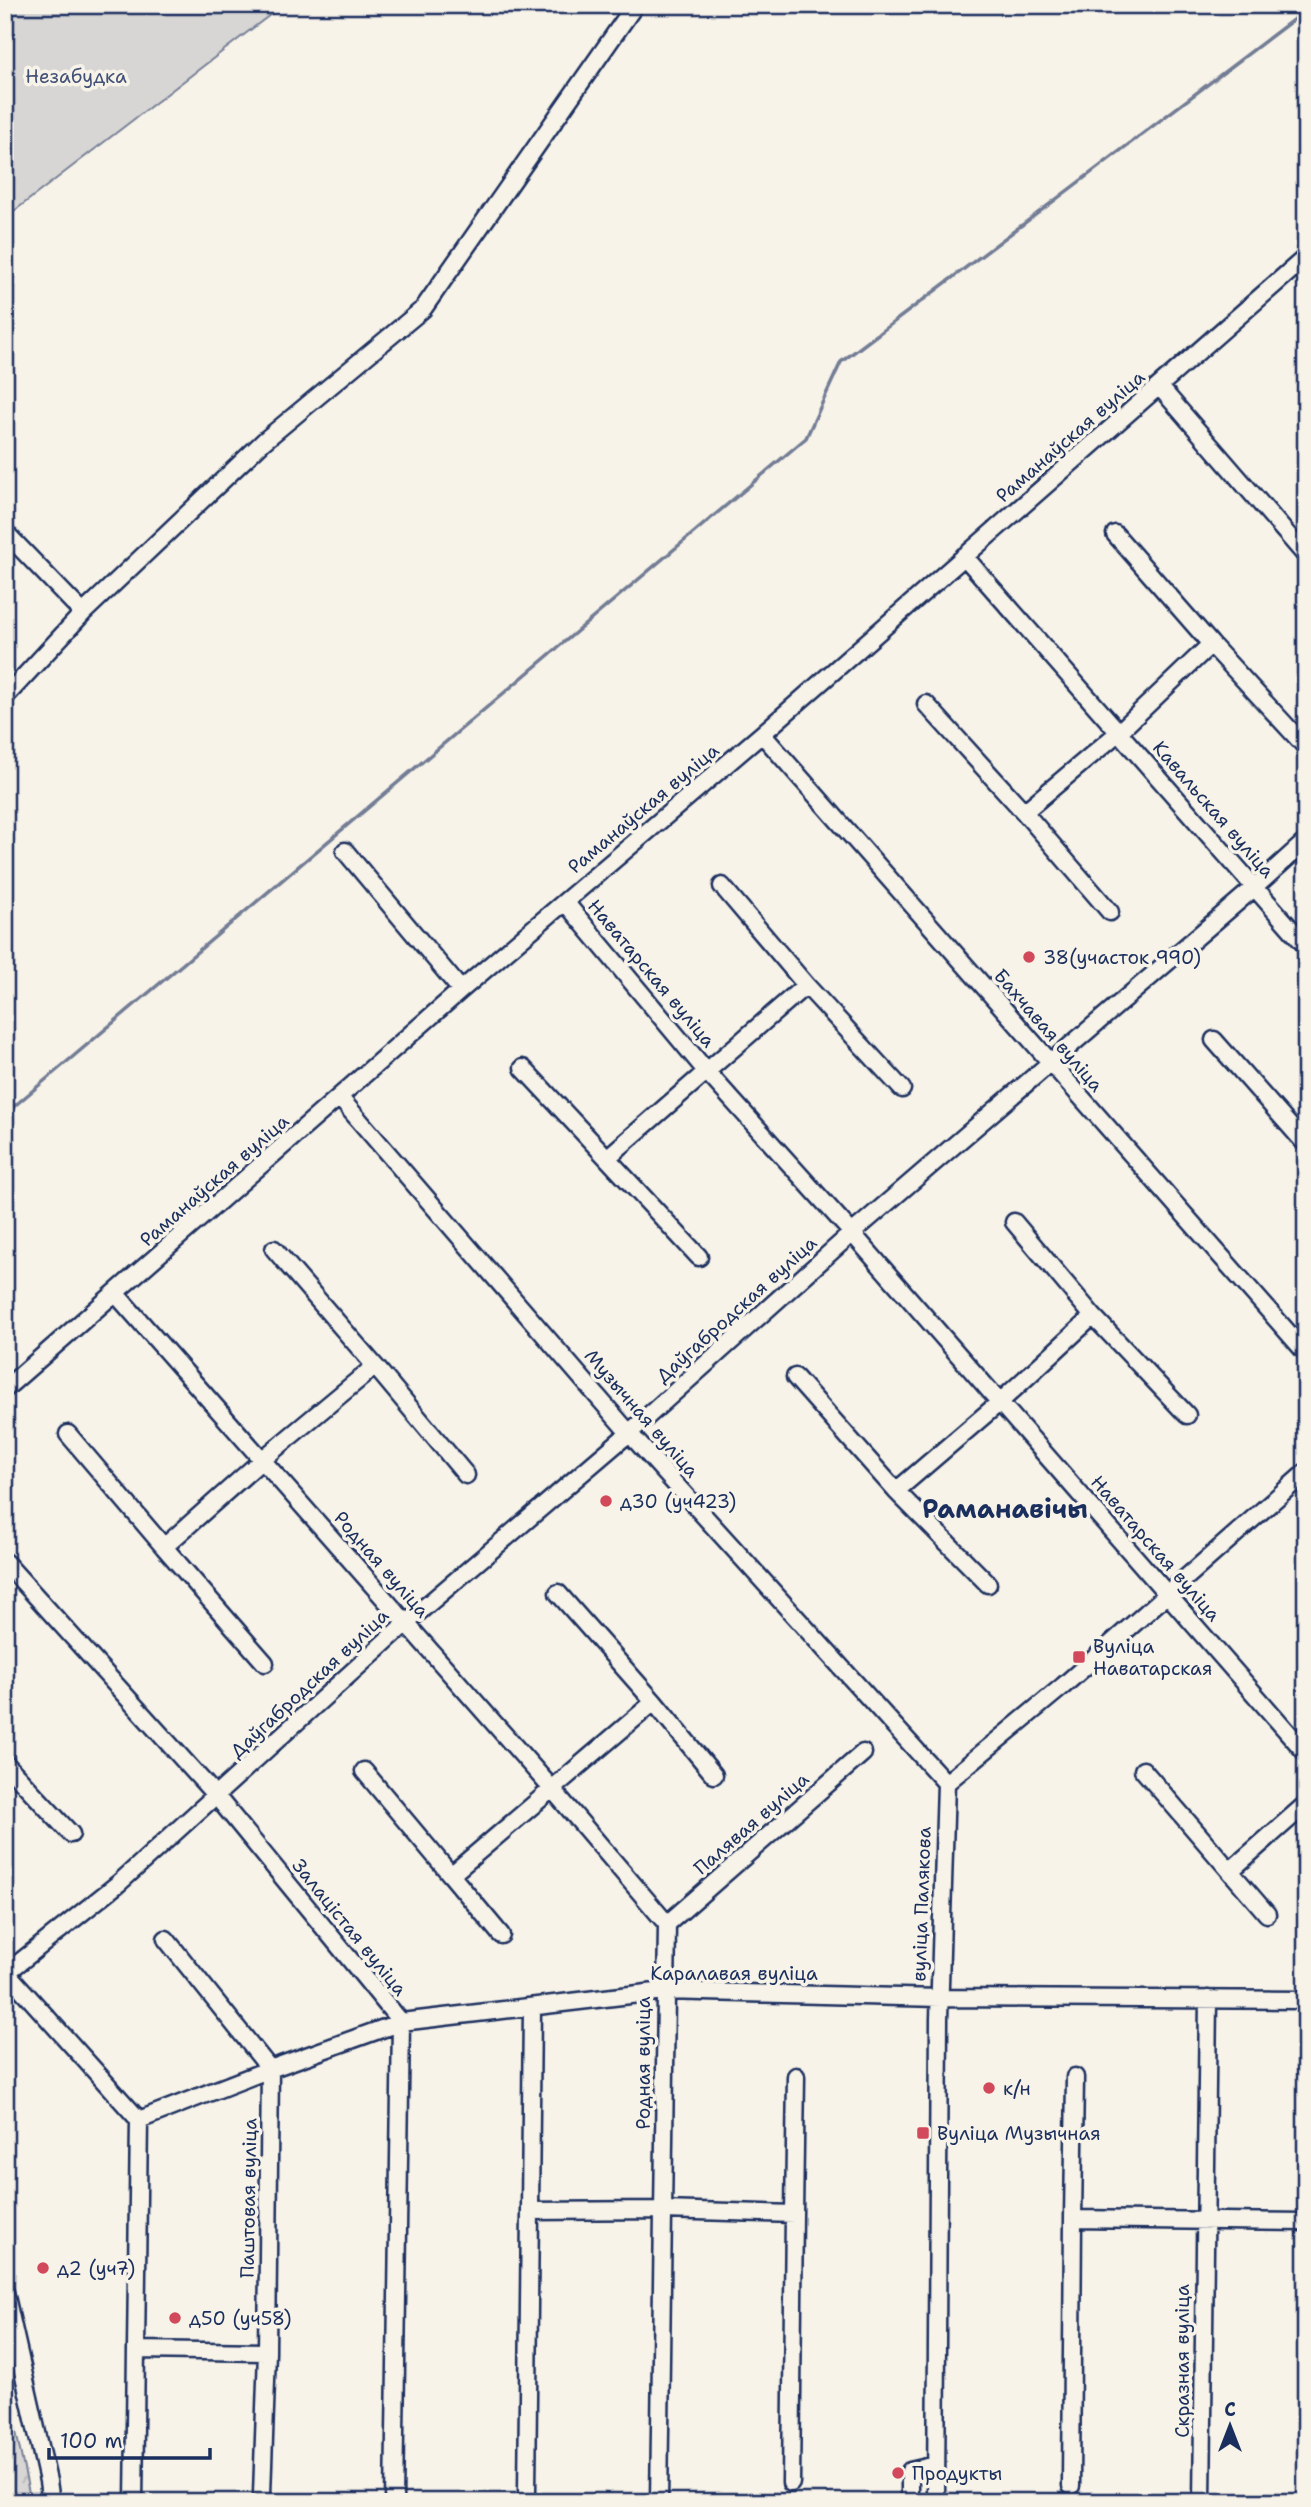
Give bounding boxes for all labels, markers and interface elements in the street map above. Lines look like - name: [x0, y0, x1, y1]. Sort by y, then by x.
- park label: Незабудка: [25, 64, 127, 89]
- street label: Раманаўская вуліца: [990, 365, 1150, 508]
- street label: Кавальская вуліца: [1147, 736, 1280, 883]
- street label: Раманаўская вуліца: [563, 738, 724, 879]
- street label: Наватарская вуліца: [582, 894, 721, 1053]
- place label: 38(участок 990): [1043, 945, 1201, 970]
- marker: 38(участок 990): [1021, 949, 1037, 965]
- street label: Бахчавая вуліца: [988, 964, 1109, 1097]
- street label: Раманаўская вуліца: [134, 1109, 294, 1252]
- street label: Даўгабродская вуліца: [651, 1230, 822, 1388]
- street label: Музычная вуліца: [579, 1344, 705, 1483]
- street label: Наватарская вуліца: [1085, 1470, 1226, 1627]
- place label: д30 (уч423): [620, 1489, 736, 1514]
- district label: Раманавічы: [922, 1491, 1088, 1526]
- marker: д30 (уч423): [598, 1493, 614, 1509]
- street label: Родная вуліца: [328, 1506, 435, 1623]
- street label: Даўгабродская вуліца: [225, 1603, 394, 1764]
- place label: Вуліца Наватарская: [1093, 1634, 1212, 1681]
- marker: Вуліца Наватарская: [1071, 1649, 1087, 1665]
- street label: Палявая вуліца: [689, 1766, 814, 1880]
- street label: вуліца Палякова: [906, 1826, 937, 1982]
- street label: Залацістая вуліца: [287, 1854, 413, 2001]
- street label: Каралавая вуліца: [650, 1961, 818, 1986]
- street label: Родная вуліца: [631, 1996, 656, 2130]
- place label: к/н: [1003, 2076, 1031, 2101]
- marker: к/н: [981, 2080, 997, 2096]
- street label: Паштовая вуліца: [235, 2118, 262, 2278]
- place label: Вуліца Музычная: [937, 2121, 1101, 2146]
- marker: Вуліца Музычная: [915, 2125, 931, 2141]
- place label: д2 (уч7): [57, 2256, 135, 2281]
- marker: д2 (уч7): [35, 2260, 51, 2276]
- street label: Скразная вуліца: [1170, 2284, 1195, 2438]
- place label: д50 (уч58): [189, 2306, 292, 2331]
- marker: д50 (уч58): [167, 2310, 183, 2326]
- north arrow: [1196, 2392, 1266, 2462]
- text: С: [1224, 2397, 1236, 2422]
- scale bar: [49, 2416, 210, 2460]
- text: 100 m: [60, 2427, 123, 2455]
- place label: Продукты: [912, 2461, 1002, 2486]
- marker: Продукты: [890, 2465, 906, 2481]

